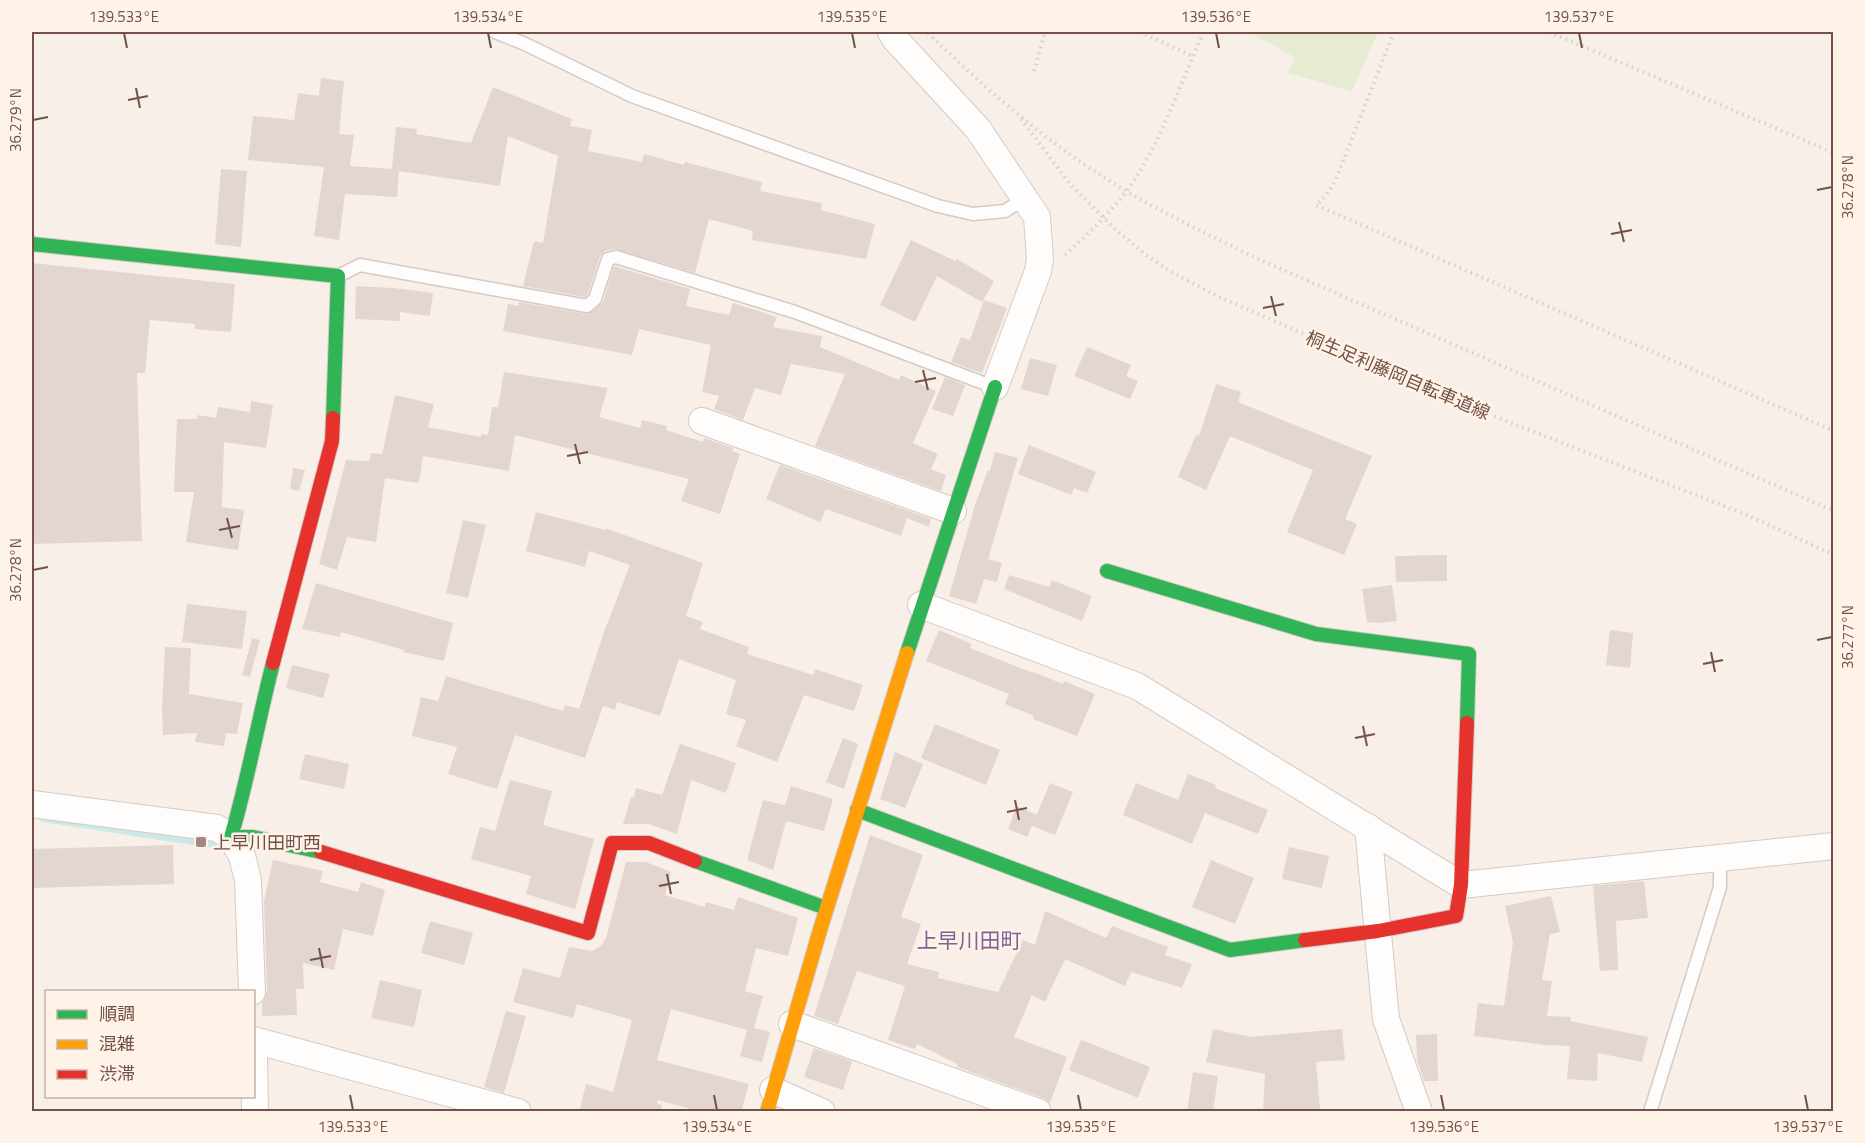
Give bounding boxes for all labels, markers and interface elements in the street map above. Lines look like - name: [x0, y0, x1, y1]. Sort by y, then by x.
- text: 139.533°E: [89, 5, 159, 28]
- text: 139.534°E: [453, 5, 523, 28]
- text: 139.535°E: [817, 5, 887, 28]
- text: 139.536°E: [1181, 5, 1251, 28]
- text: 139.537°E: [1544, 5, 1614, 28]
- text: 36.279°N: [4, 88, 27, 152]
- text: 36.278°N: [1836, 155, 1859, 219]
- street label: 桐生足利藤岡自転車道線: [1302, 324, 1494, 426]
- text: 36.278°N: [4, 538, 27, 602]
- text: 36.277°N: [1836, 605, 1859, 669]
- place label: 上早川田町西: [213, 829, 321, 856]
- marker: 上早川田町西: [194, 835, 208, 849]
- district label: 上早川田町: [917, 924, 1022, 956]
- legend: [45, 990, 255, 1098]
- text: 順調: [99, 1000, 135, 1027]
- text: 混雑: [99, 1030, 135, 1057]
- text: 渋滞: [99, 1060, 135, 1087]
- text: 139.533°E: [318, 1115, 388, 1138]
- text: 139.534°E: [682, 1115, 752, 1138]
- text: 139.535°E: [1046, 1115, 1116, 1138]
- text: 139.536°E: [1409, 1115, 1479, 1138]
- text: 139.537°E: [1773, 1115, 1843, 1138]

